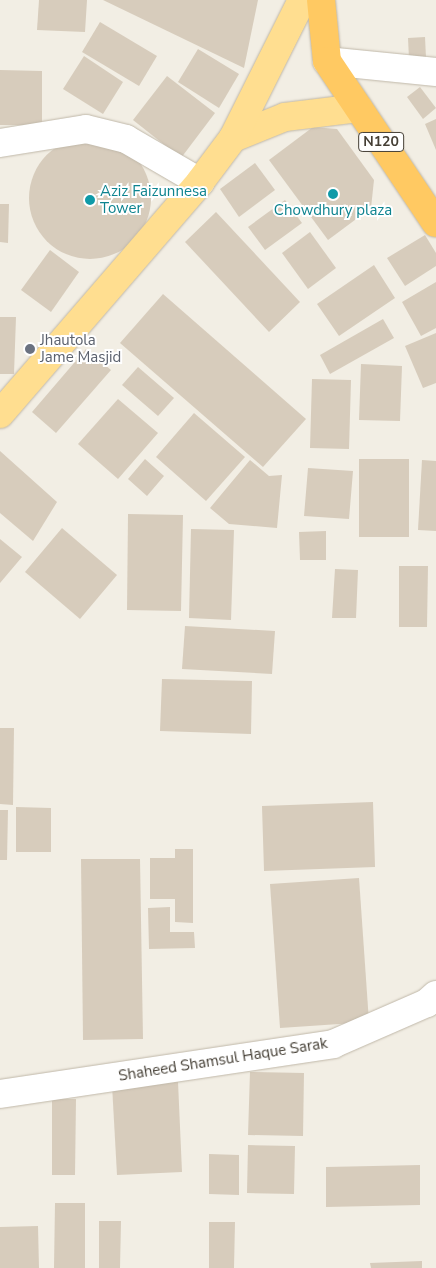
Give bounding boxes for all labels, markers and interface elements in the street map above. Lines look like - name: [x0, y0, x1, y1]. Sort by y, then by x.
- road number: N120: [357, 130, 405, 154]
- place label: Aziz Faizunnesa Tower: [100, 182, 207, 217]
- marker: Chowdhury plaza: [327, 188, 339, 200]
- marker: Aziz Faizunnesa Tower: [84, 194, 96, 206]
- place label: Chowdhury plaza: [274, 202, 392, 220]
- place label: Jhautola Jame Masjid: [40, 331, 121, 366]
- marker: Jhautola Jame Masjid: [24, 343, 36, 355]
- street label: Shaheed Shamsul Haque Sarak: [117, 1035, 329, 1085]

